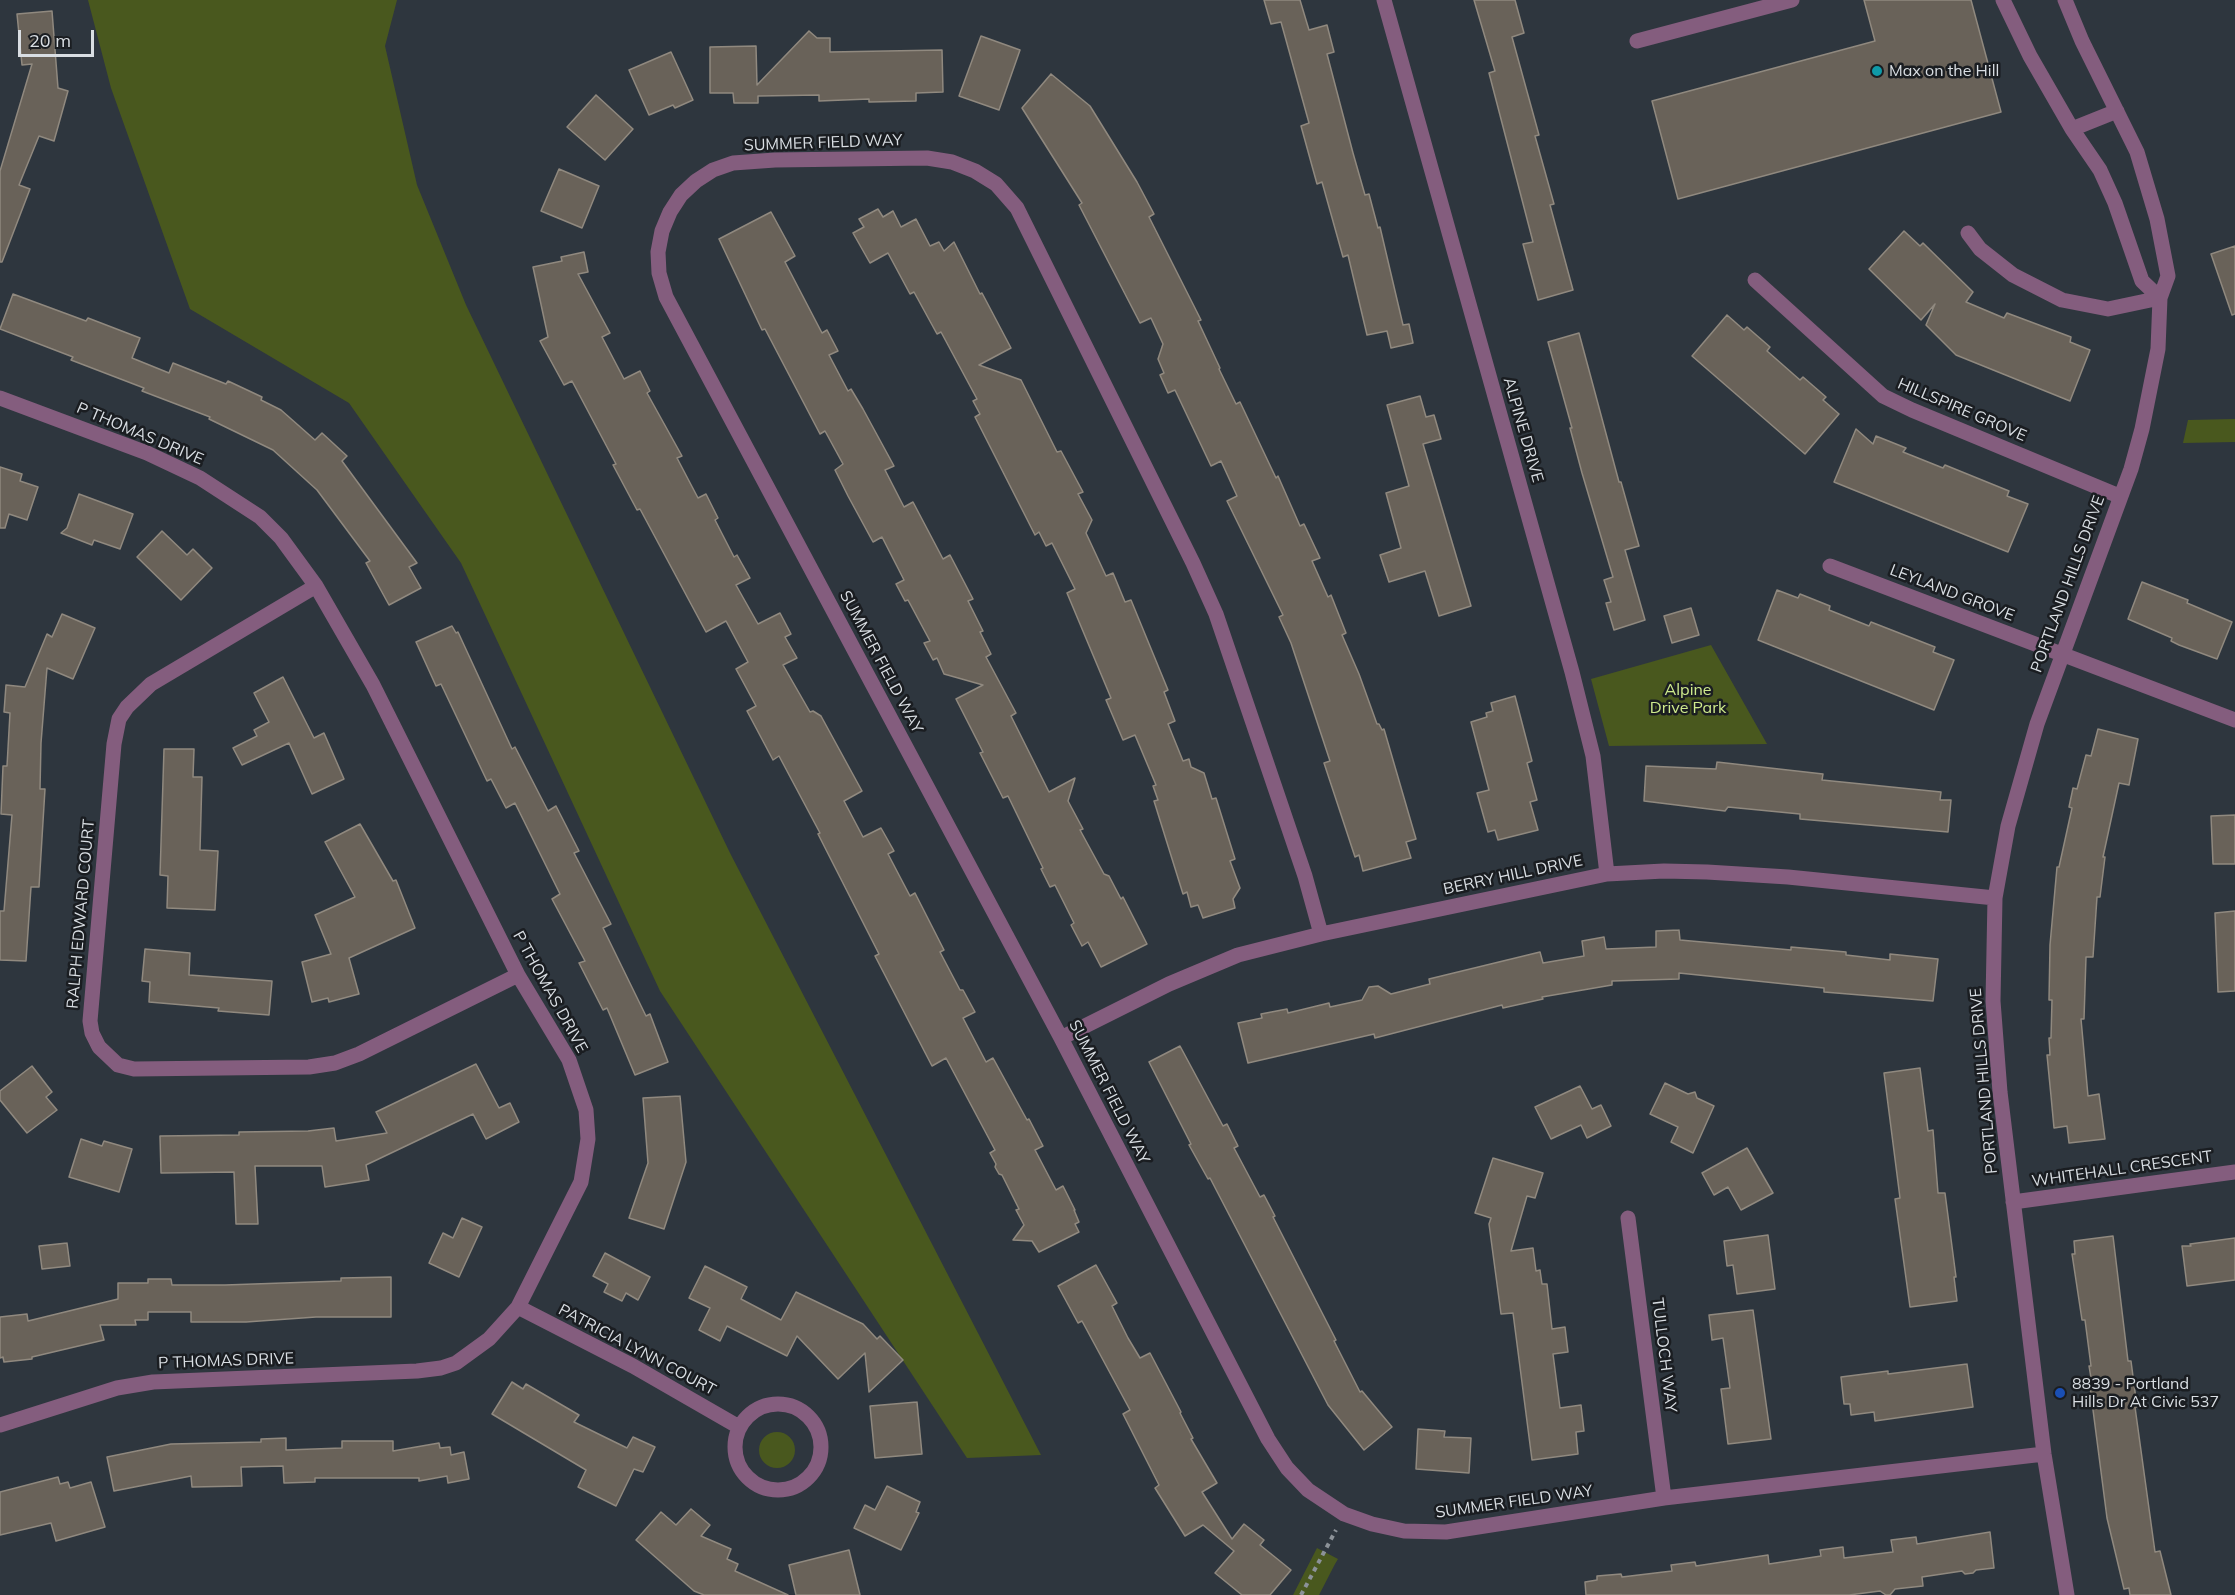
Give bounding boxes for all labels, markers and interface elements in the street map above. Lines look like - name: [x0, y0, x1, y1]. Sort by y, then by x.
- scale bar: [21, 18, 98, 56]
- text: 20 m: [29, 29, 71, 52]
- place label: Max on the Hill: [1889, 61, 1999, 81]
- marker: Max on the Hill: [1870, 64, 1884, 78]
- street label: SUMMER FIELD WAY: [743, 131, 903, 155]
- street label: HILLSPIRE GROVE: [1895, 374, 2029, 446]
- street label: ALPINE DRIVE: [1499, 375, 1547, 485]
- street label: P THOMAS DRIVE: [74, 399, 206, 469]
- street label: PORTLAND HILLS DRIVE: [2027, 493, 2109, 675]
- street label: LEYLAND GROVE: [1887, 560, 2017, 626]
- street label: SUMMER FIELD WAY: [835, 588, 927, 736]
- park label: Alpine Drive Park: [1650, 680, 1726, 718]
- street label: RALPH EDWARD COURT: [63, 818, 99, 1010]
- street label: BERRY HILL DRIVE: [1442, 851, 1584, 899]
- street label: P THOMAS DRIVE: [509, 928, 591, 1056]
- street label: PORTLAND HILLS DRIVE: [1966, 987, 2002, 1175]
- street label: SUMMER FIELD WAY: [1064, 1017, 1154, 1167]
- street label: WHITEHALL CRESCENT: [2031, 1147, 2213, 1191]
- street label: TULLOCH WAY: [1647, 1297, 1681, 1413]
- street label: PATRICIA LYNN COURT: [555, 1300, 719, 1400]
- street label: P THOMAS DRIVE: [158, 1349, 294, 1373]
- place label: 8839 - Portland Hills Dr At Civic 537: [2072, 1374, 2219, 1412]
- marker: 8839 - Portland Hills Dr At Civic 537: [2053, 1386, 2067, 1400]
- street label: SUMMER FIELD WAY: [1434, 1481, 1594, 1523]

